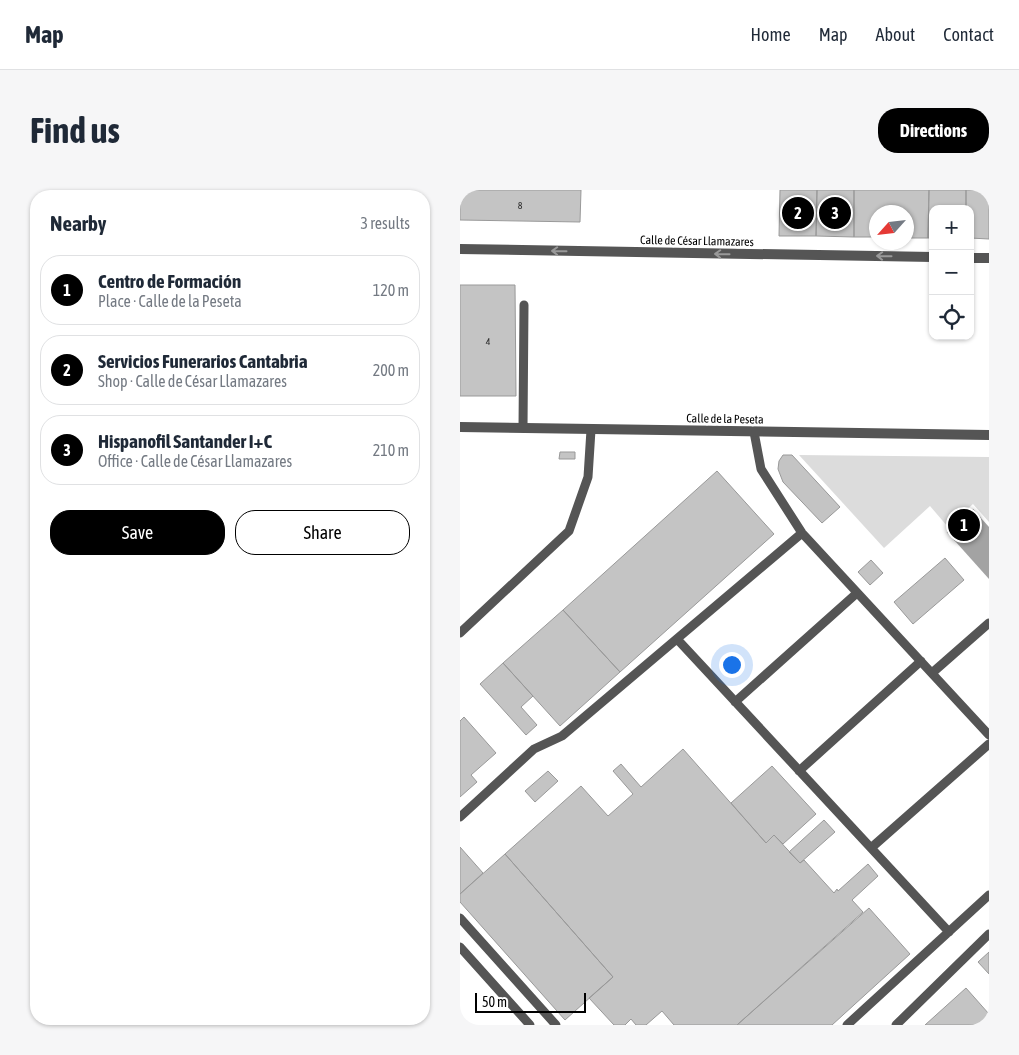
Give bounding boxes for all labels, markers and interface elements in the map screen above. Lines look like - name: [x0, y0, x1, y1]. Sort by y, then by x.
- text: Map: [25, 21, 64, 48]
- text: Home: [751, 24, 791, 45]
- text: Map: [819, 24, 848, 45]
- text: About: [876, 24, 915, 45]
- text: Contact: [943, 24, 994, 45]
- button: Directions: [878, 108, 989, 153]
- text: Find us: [30, 110, 120, 150]
- pin: 2: [782, 194, 814, 232]
- pin: 3: [819, 194, 851, 232]
- house number: 8: [518, 200, 523, 211]
- north arrow: [869, 205, 914, 250]
- map controls: [929, 205, 974, 340]
- button: +: [929, 205, 974, 250]
- text: Nearby: [50, 211, 106, 235]
- text: 3 results: [360, 214, 410, 232]
- street label: Calle de César Llamazares: [640, 233, 754, 249]
- one-way arrow: [551, 246, 568, 256]
- one-way arrow: [714, 249, 730, 258]
- button: −: [929, 250, 974, 295]
- one-way arrow: [876, 252, 892, 261]
- text: Centro de Formación: [98, 270, 241, 292]
- text: 1: [63, 281, 71, 299]
- text: 120 m: [373, 281, 409, 299]
- text: Place · Calle de la Peseta: [98, 292, 242, 310]
- button: locate: [929, 295, 974, 340]
- house number: 4: [486, 336, 491, 347]
- text: Servicios Funerarios Cantabria: [98, 350, 308, 372]
- text: 2: [63, 361, 71, 379]
- text: 200 m: [373, 361, 409, 379]
- text: Shop · Calle de César Llamazares: [98, 372, 287, 390]
- street label: Calle de la Peseta: [686, 411, 764, 427]
- text: Hispanofil Santander I+C: [98, 430, 272, 452]
- text: 3: [63, 441, 71, 459]
- text: 210 m: [373, 441, 409, 459]
- text: Office · Calle de César Llamazares: [98, 452, 292, 470]
- pin: 1: [948, 506, 980, 544]
- button: Save: [50, 510, 225, 555]
- button: Share: [235, 510, 410, 555]
- your location: [719, 652, 745, 678]
- scale bar: [475, 990, 586, 1013]
- text: 50 m: [482, 994, 507, 1010]

